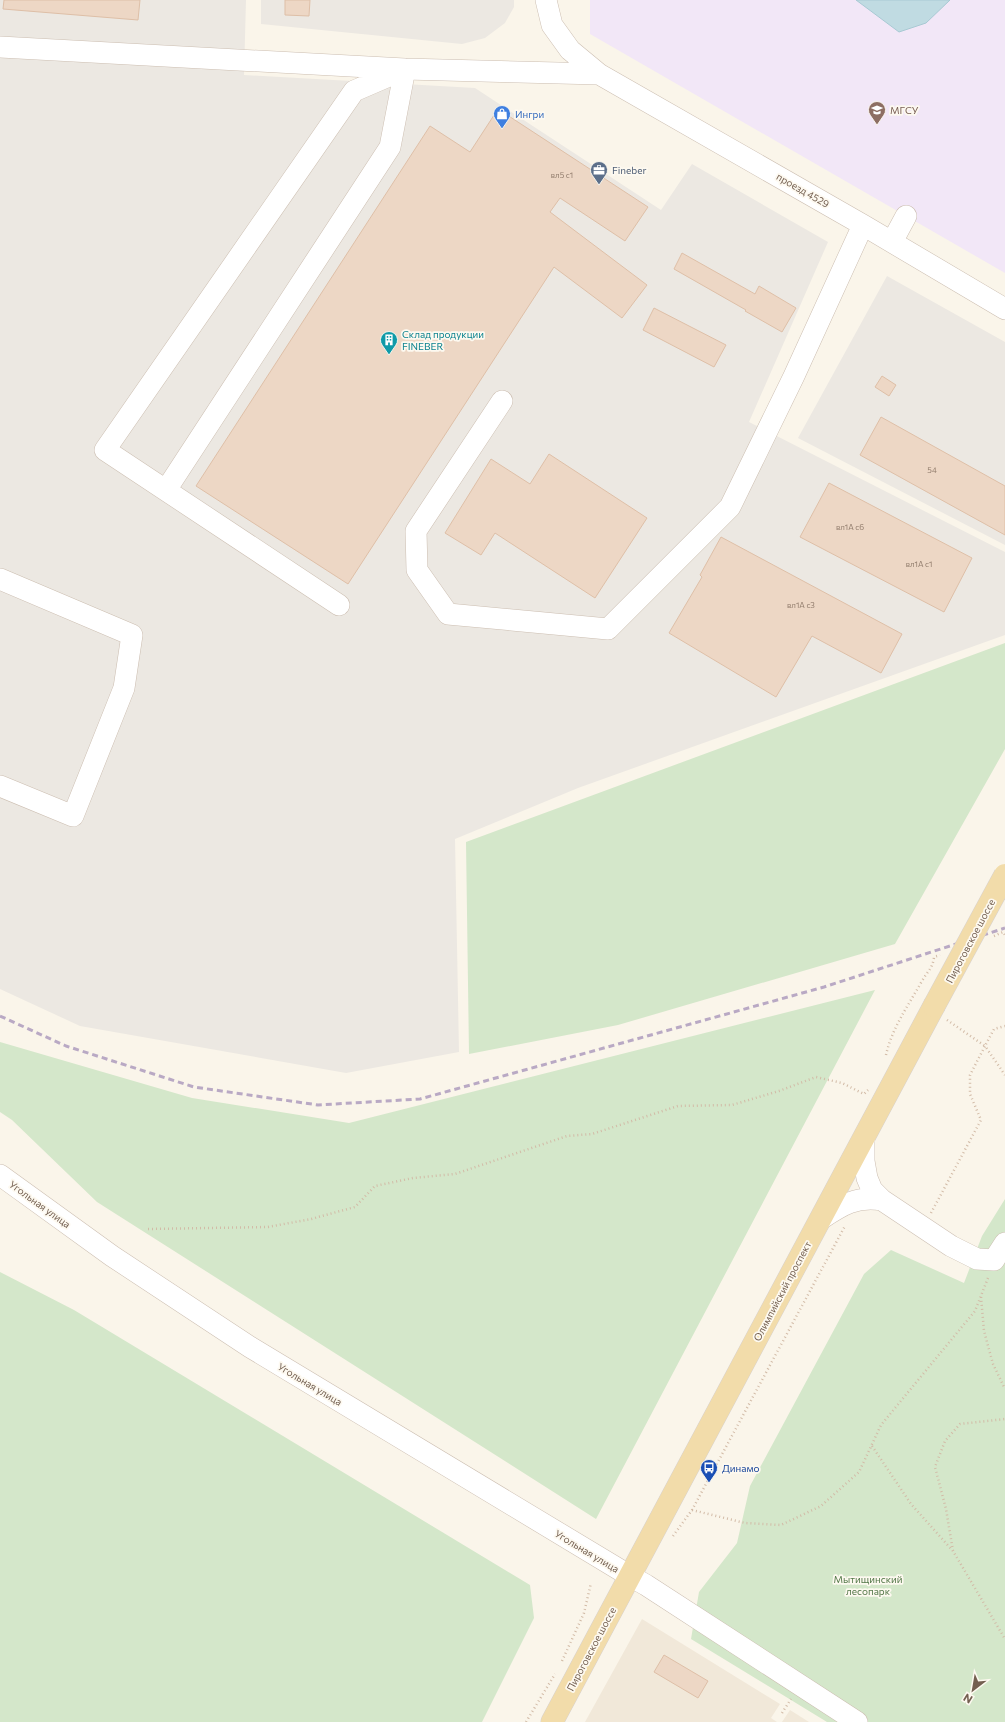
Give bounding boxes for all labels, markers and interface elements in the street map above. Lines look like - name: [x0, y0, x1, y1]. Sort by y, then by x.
- school or university icon: МГСУ: [867, 100, 887, 125]
- shop icon: Ингри: [492, 104, 512, 129]
- place label: МГСУ: [890, 104, 919, 116]
- place label: Ингри: [515, 108, 544, 120]
- office icon: Fineber: [589, 160, 609, 185]
- place label: Fineber: [612, 164, 647, 176]
- house number: вл5 с1: [551, 170, 573, 180]
- street label: проезд 4529: [775, 170, 831, 210]
- place label: Склад продукции FINEBER: [402, 328, 484, 352]
- building icon: Склад продукции FINEBER: [379, 330, 399, 355]
- house number: 54: [927, 465, 937, 475]
- house number: вл1А с6: [836, 522, 864, 532]
- house number: вл1А с1: [906, 559, 932, 569]
- house number: вл1А с3: [787, 600, 815, 610]
- street label: Пироговское шоссе: [943, 897, 997, 985]
- street label: Угольная улица: [7, 1178, 73, 1230]
- street label: Олимпийский проспект: [751, 1239, 813, 1343]
- street label: Угольная улица: [276, 1360, 344, 1408]
- bus stop icon: Динамо: [699, 1458, 719, 1483]
- place label: Динамо: [722, 1462, 760, 1474]
- street label: Угольная улица: [553, 1527, 621, 1575]
- park label: Мытищинский лесопарк: [834, 1573, 902, 1597]
- street label: Пироговское шоссе: [564, 1605, 618, 1693]
- north arrow: [953, 1670, 993, 1710]
- text: N: [961, 1691, 974, 1707]

